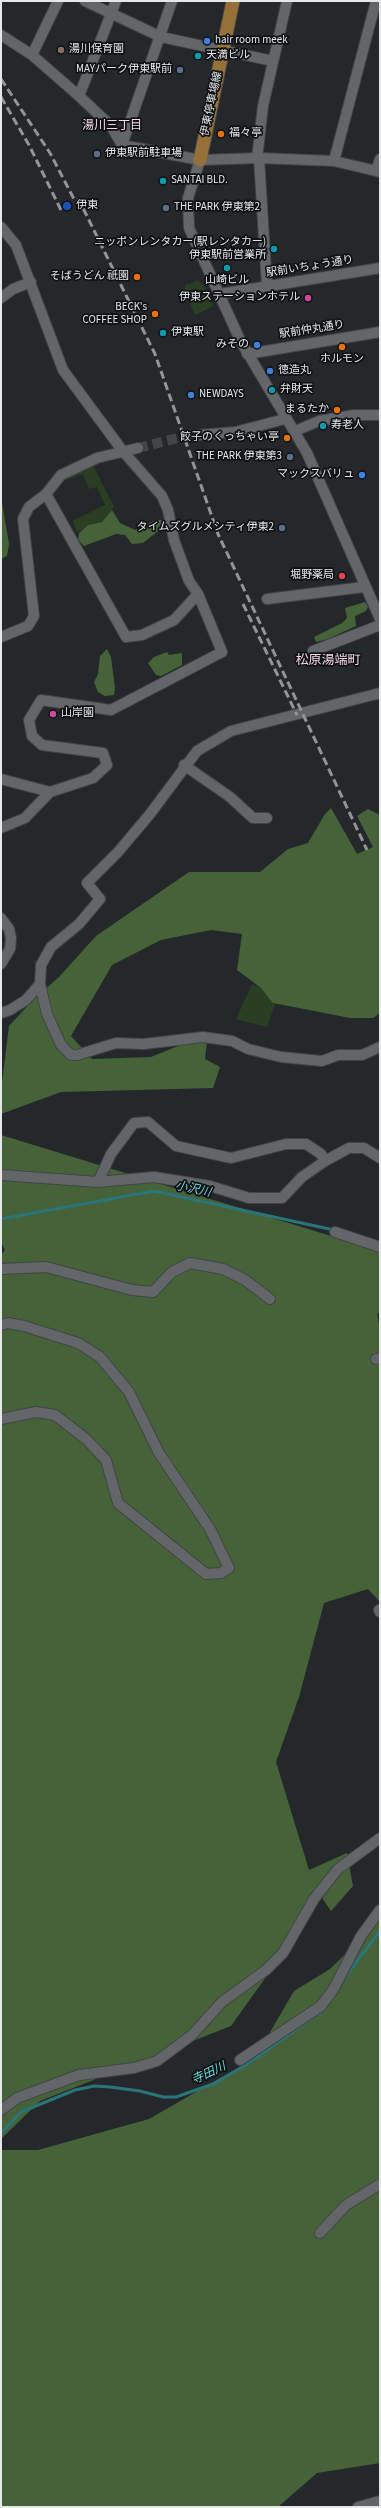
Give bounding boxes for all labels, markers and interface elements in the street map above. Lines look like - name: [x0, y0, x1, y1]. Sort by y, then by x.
- place label: hair room meek: [215, 34, 288, 48]
- marker: hair room meek: [202, 36, 212, 46]
- place label: 湯川保育園: [69, 43, 124, 57]
- marker: 湯川保育園: [56, 45, 66, 55]
- place label: 天満ビル: [206, 49, 250, 63]
- marker: 天満ビル: [193, 51, 203, 61]
- place label: MAYパーク伊東駅前: [76, 63, 172, 77]
- marker: MAYパーク伊東駅前: [175, 65, 185, 75]
- street label: 伊東停車場線: [199, 70, 225, 138]
- district label: 湯川三丁目: [82, 119, 142, 133]
- place label: 福々亭: [229, 127, 262, 141]
- marker: 福々亭: [216, 129, 226, 139]
- place label: 伊東駅前駐車場: [105, 147, 182, 161]
- marker: 伊東駅前駐車場: [92, 149, 102, 159]
- place label: SANTAI BLD.: [171, 174, 228, 188]
- marker: SANTAI BLD.: [158, 176, 168, 186]
- place label: 伊東: [76, 199, 98, 213]
- marker: 伊東: [61, 200, 73, 212]
- place label: THE PARK 伊東第2: [174, 201, 260, 215]
- marker: THE PARK 伊東第2: [161, 203, 171, 213]
- place label: ニッポンレンタカー(駅レンタカー) 伊東駅前営業所: [94, 236, 266, 262]
- marker: ニッポンレンタカー(駅レンタカー) 伊東駅前営業所: [269, 244, 279, 254]
- street label: 駅前いちょう通り: [266, 254, 354, 280]
- marker: 山崎ビル: [222, 263, 232, 273]
- place label: そばうどん 祇園: [50, 270, 129, 284]
- marker: そばうどん 祇園: [132, 272, 142, 282]
- place label: 山崎ビル: [205, 274, 249, 288]
- place label: 伊東ステーションホテル: [179, 291, 300, 305]
- marker: 伊東ステーションホテル: [303, 293, 313, 303]
- place label: BECK's COFFEE SHOP: [82, 301, 147, 327]
- marker: BECK's COFFEE SHOP: [150, 309, 160, 319]
- street label: 駅前仲丸通り: [278, 318, 346, 342]
- place label: 伊東駅: [171, 326, 204, 340]
- marker: 伊東駅: [158, 328, 168, 338]
- place label: みその: [216, 338, 249, 352]
- marker: みその: [252, 340, 262, 350]
- marker: ホルモン: [337, 342, 347, 352]
- place label: ホルモン: [320, 353, 364, 367]
- place label: 徳造丸: [278, 364, 311, 378]
- marker: 徳造丸: [265, 366, 275, 376]
- place label: 弁財天: [280, 383, 313, 397]
- marker: 弁財天: [267, 385, 277, 395]
- place label: NEWDAYS: [199, 388, 244, 402]
- marker: NEWDAYS: [186, 390, 196, 400]
- place label: まるたか: [285, 403, 329, 417]
- marker: まるたか: [332, 405, 342, 415]
- place label: 寿老人: [331, 419, 364, 433]
- marker: 寿老人: [318, 421, 328, 431]
- place label: 餃子のくっちゃい亭: [180, 431, 279, 445]
- marker: 餃子のくっちゃい亭: [282, 433, 292, 443]
- place label: THE PARK 伊東第3: [196, 450, 282, 464]
- marker: THE PARK 伊東第3: [285, 452, 295, 462]
- place label: マックスバリュ: [277, 468, 354, 482]
- marker: マックスバリュ: [357, 470, 367, 480]
- place label: タイムズグルメシティ伊東2: [137, 521, 274, 535]
- marker: タイムズグルメシティ伊東2: [277, 523, 287, 533]
- place label: 堀野薬局: [290, 569, 334, 583]
- marker: 堀野薬局: [337, 571, 347, 581]
- district label: 松原湯端町: [296, 653, 360, 669]
- place label: 山岸園: [61, 707, 94, 721]
- marker: 山岸園: [48, 709, 58, 719]
- water label: 小沢川: [174, 1179, 212, 1201]
- water label: 寺田川: [190, 2060, 228, 2088]

